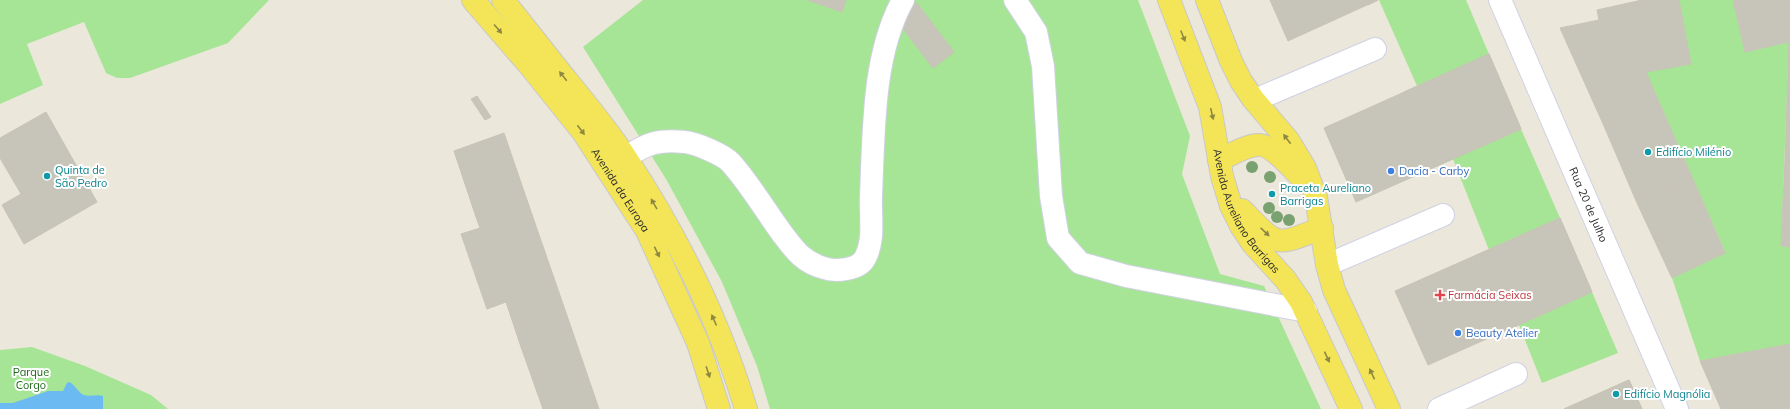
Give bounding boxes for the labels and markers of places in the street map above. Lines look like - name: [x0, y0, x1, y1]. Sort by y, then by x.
- place label: Edifício Milénio: [1656, 145, 1731, 159]
- marker: Edifício Milénio: [1643, 147, 1653, 157]
- place label: Quinta de São Pedro: [55, 163, 107, 190]
- place label: Dacia - Carby: [1399, 164, 1469, 178]
- marker: Dacia - Carby: [1386, 166, 1396, 176]
- marker: Quinta de São Pedro: [42, 171, 52, 181]
- place label: Praceta Aureliano Barrigas: [1280, 181, 1371, 208]
- marker: Praceta Aureliano Barrigas: [1267, 189, 1277, 199]
- place label: Farmácia Seixas: [1448, 288, 1532, 302]
- marker: Farmácia Seixas: [1435, 290, 1445, 300]
- place label: Beauty Atelier: [1466, 326, 1538, 340]
- marker: Beauty Atelier: [1453, 328, 1463, 338]
- place label: Edifício Magnólia: [1624, 387, 1710, 401]
- marker: Edifício Magnólia: [1611, 389, 1621, 399]

